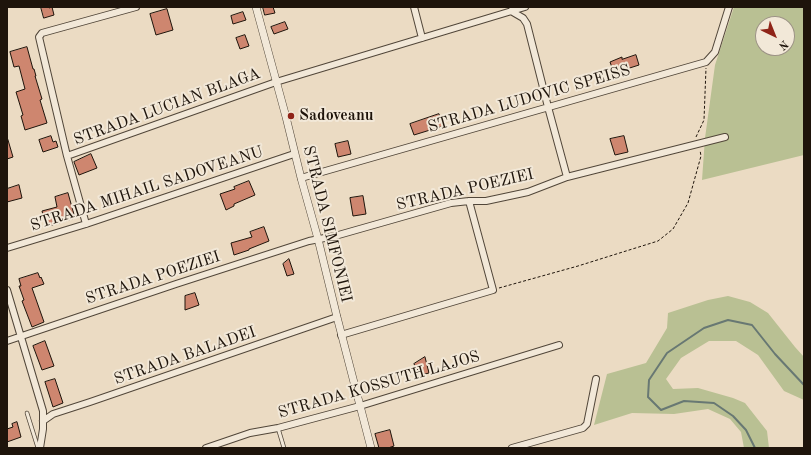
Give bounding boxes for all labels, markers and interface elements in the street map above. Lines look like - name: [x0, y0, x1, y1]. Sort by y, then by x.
- north arrow: [755, 16, 795, 56]
- text: N: [776, 38, 790, 51]
- street label: STRADA LUDOVIC SPEISS: [426, 61, 632, 137]
- street label: STRADA LUCIAN BLAGA: [71, 64, 263, 150]
- place label: Sadoveanu: [299, 106, 374, 126]
- marker: Sadoveanu: [286, 111, 296, 121]
- street label: STRADA MIHAIL SADOVEANU: [28, 142, 266, 236]
- street label: STRADA SIMFONIEI: [298, 144, 356, 304]
- street label: STRADA POEZIEI: [394, 165, 536, 215]
- street label: STRADA POEZIEI: [83, 247, 223, 309]
- street label: STRADA BALADEI: [112, 323, 258, 389]
- street label: STRADA KOSSUTH LAJOS: [276, 347, 482, 423]

